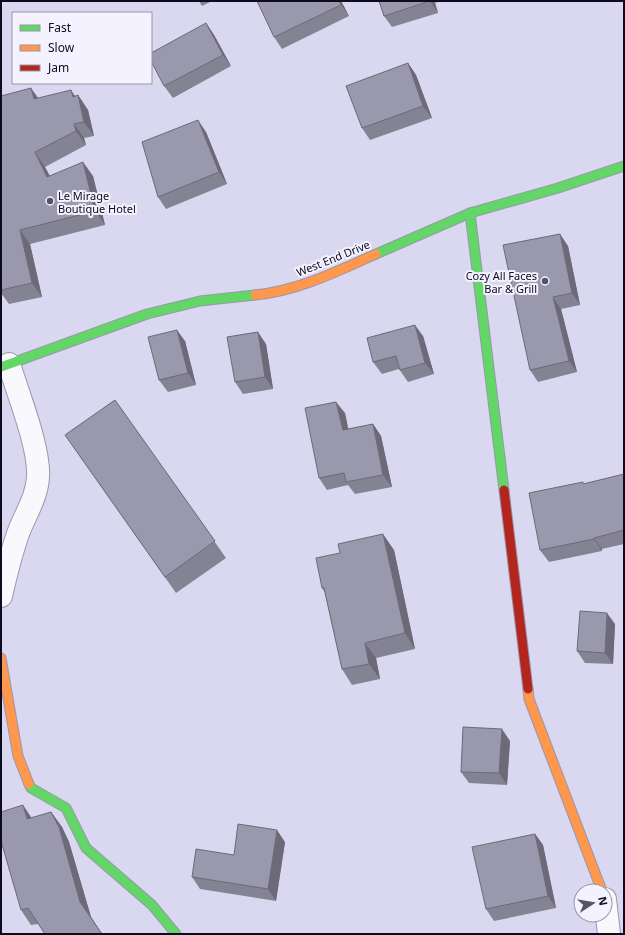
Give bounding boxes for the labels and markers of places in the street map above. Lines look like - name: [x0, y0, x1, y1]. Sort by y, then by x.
- place label: Le Mirage Boutique Hotel: [58, 188, 136, 216]
- marker: Le Mirage Boutique Hotel: [45, 196, 55, 206]
- place label: Cozy All Faces Bar & Grill: [466, 268, 537, 296]
- marker: Cozy All Faces Bar & Grill: [540, 276, 550, 286]

